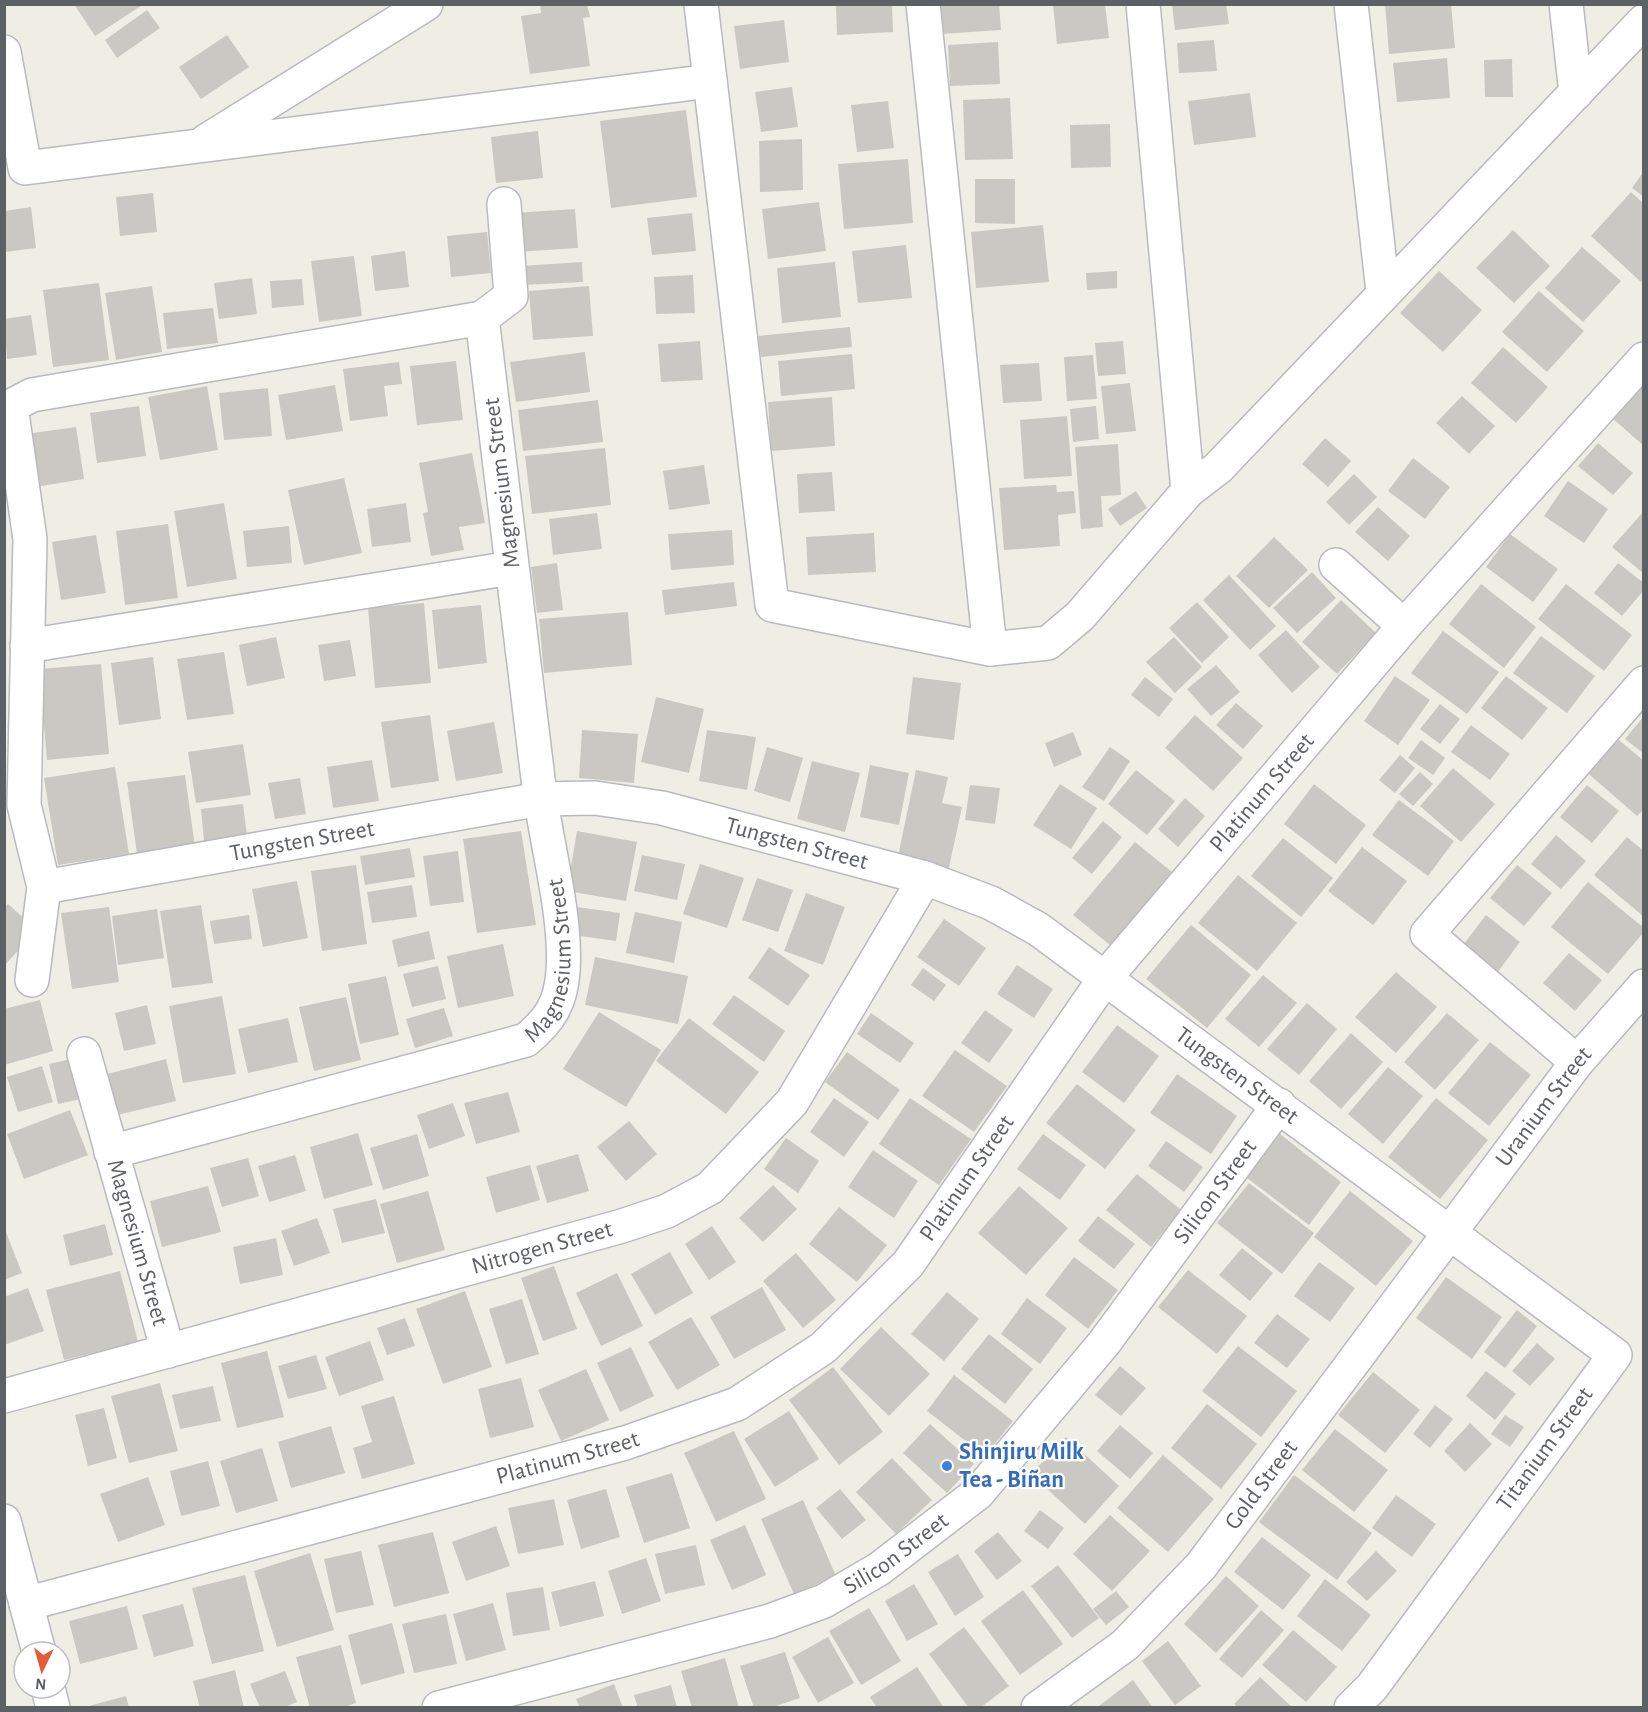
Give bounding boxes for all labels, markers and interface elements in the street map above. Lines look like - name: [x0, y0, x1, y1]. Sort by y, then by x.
- street label: Magnesium Street: [480, 396, 524, 569]
- street label: Platinum Street: [1205, 729, 1319, 857]
- street label: Tungsten Street: [723, 813, 871, 874]
- street label: Tungsten Street: [228, 817, 376, 866]
- street label: Magnesium Street: [520, 876, 576, 1047]
- street label: Tungsten Street: [1171, 1023, 1303, 1129]
- street label: Uranium Street: [1491, 1042, 1597, 1171]
- street label: Platinum Street: [915, 1111, 1019, 1246]
- street label: Silicon Street: [1169, 1135, 1261, 1248]
- street label: Magnesium Street: [102, 1157, 172, 1329]
- street label: Nitrogen Street: [469, 1217, 615, 1279]
- street label: Titanium Street: [1492, 1383, 1598, 1515]
- street label: Platinum Street: [494, 1427, 643, 1489]
- street label: Gold Street: [1220, 1436, 1302, 1534]
- place label: Shinjiru Milk Tea - Biñan: [959, 1440, 1084, 1492]
- marker: Shinjiru Milk Tea - Biñan: [940, 1459, 954, 1473]
- street label: Silicon Street: [839, 1508, 953, 1599]
- north arrow: [12, 1640, 72, 1700]
- text: N: [35, 1675, 47, 1692]

